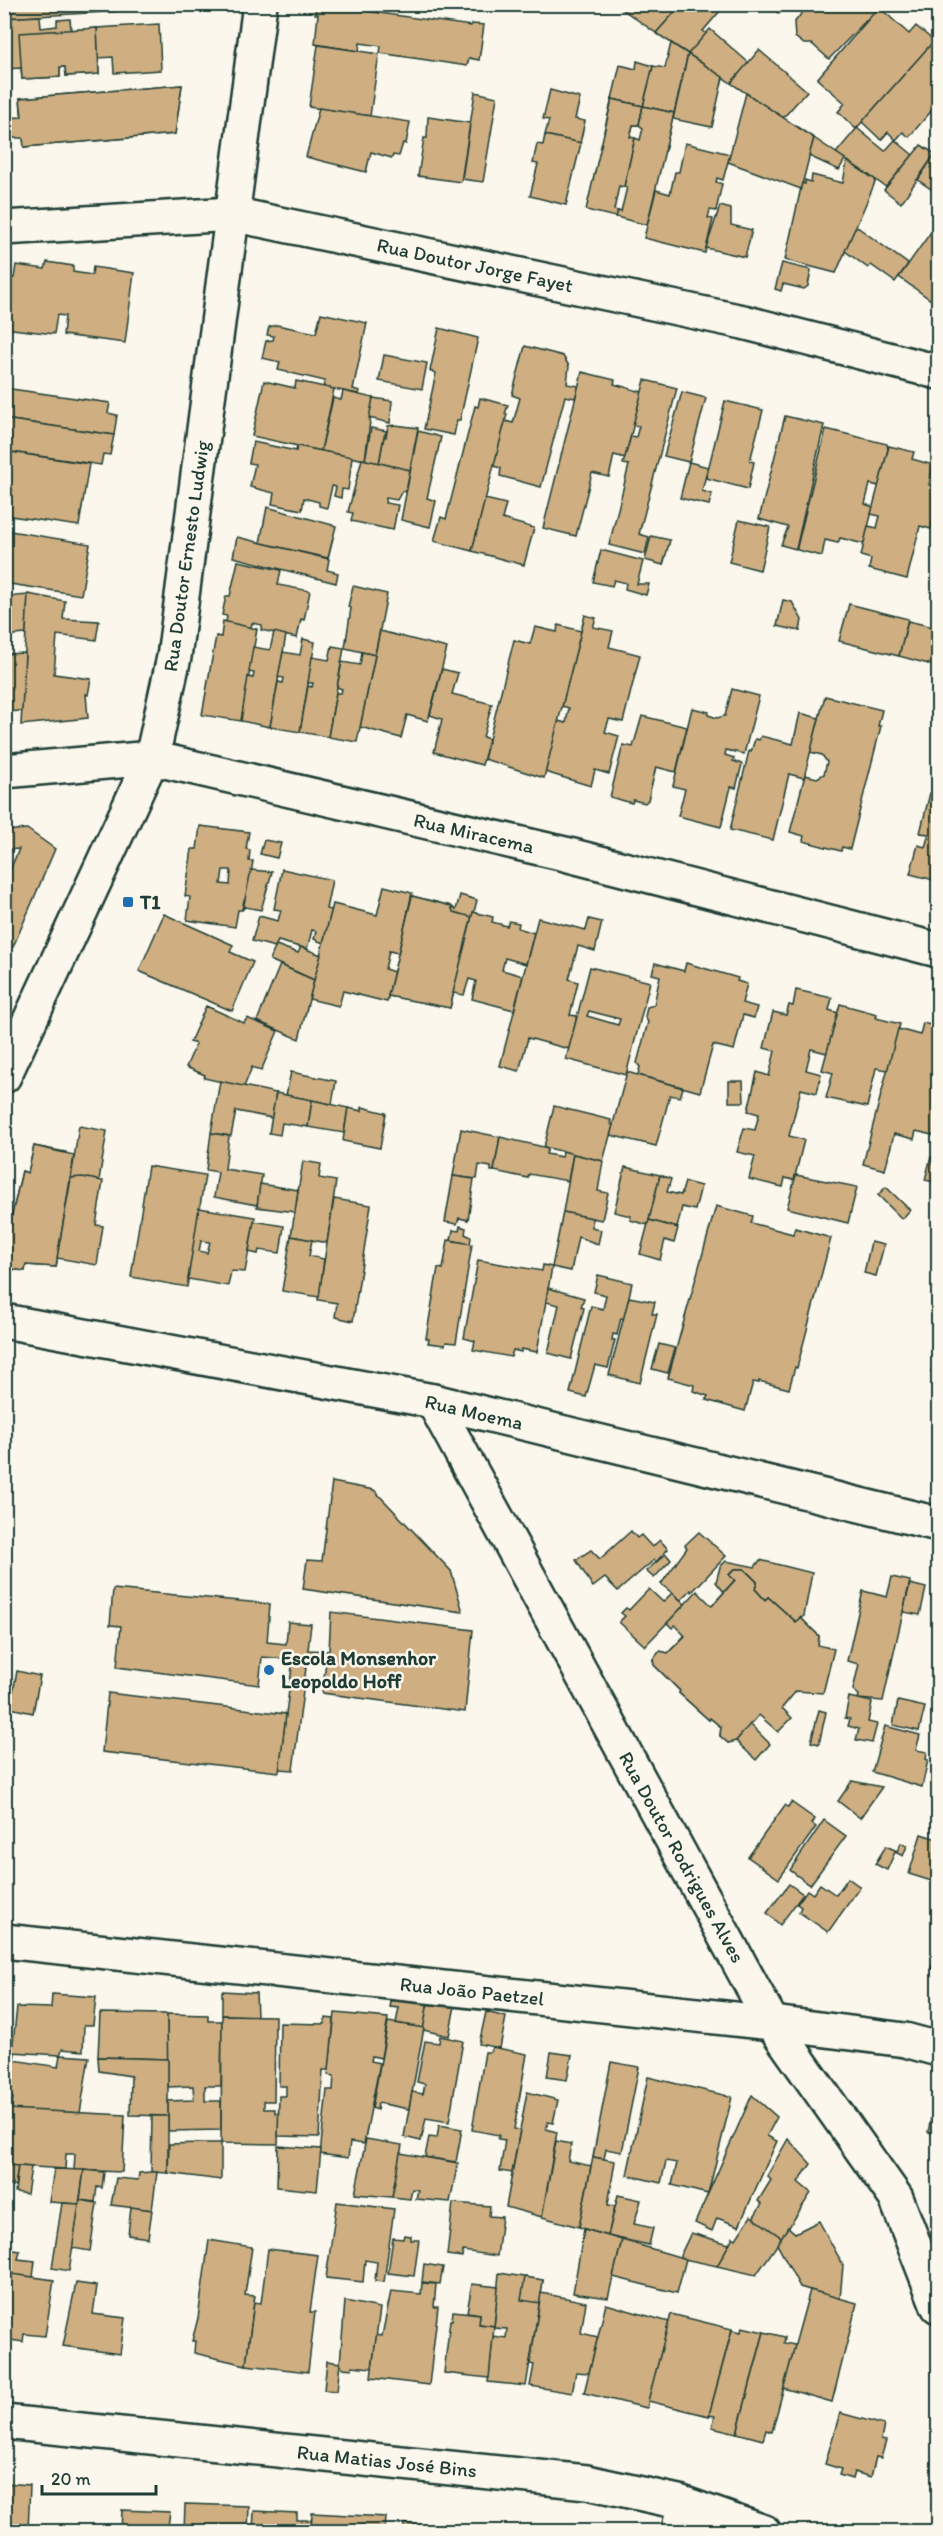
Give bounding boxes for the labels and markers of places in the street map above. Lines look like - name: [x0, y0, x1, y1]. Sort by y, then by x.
- place label: T1: [139, 890, 161, 914]
- marker: T1: [121, 895, 135, 909]
- place label: Escola Monsenhor Leopoldo Hoff: [281, 1646, 436, 1694]
- marker: Escola Monsenhor Leopoldo Hoff: [262, 1663, 276, 1677]

